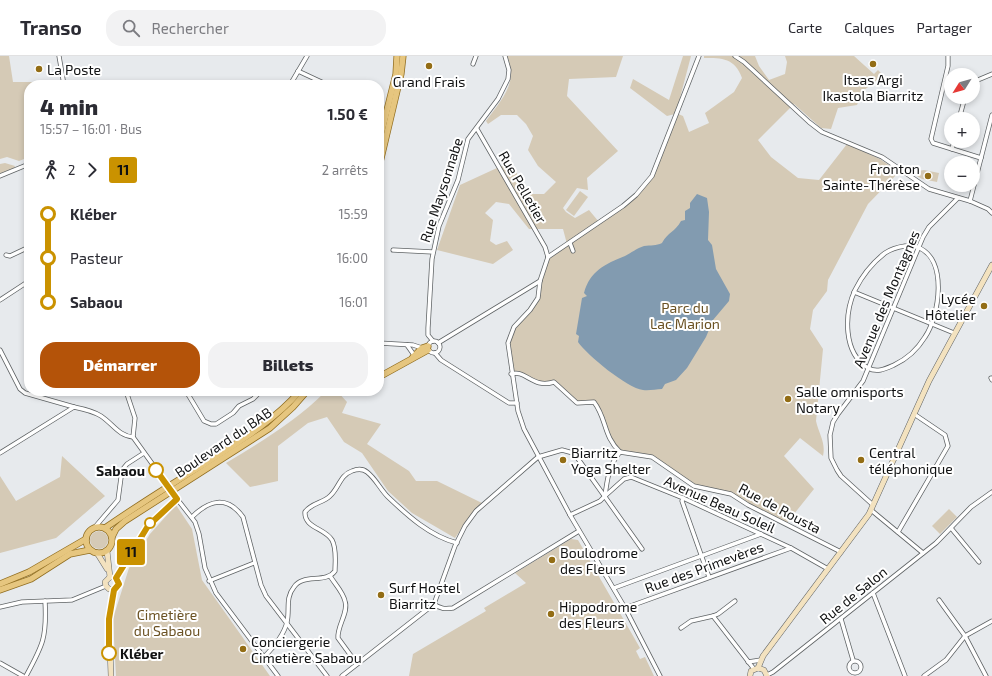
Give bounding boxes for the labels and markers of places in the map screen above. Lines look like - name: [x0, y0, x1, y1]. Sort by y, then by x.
- marker: Itsas Argi Ikastola Biarritz: [868, 59, 878, 69]
- place label: La Poste: [47, 61, 101, 78]
- marker: Grand Frais: [424, 61, 434, 71]
- marker: La Poste: [34, 64, 44, 74]
- place label: Itsas Argi Ikastola Biarritz: [823, 71, 923, 104]
- place label: Grand Frais: [393, 73, 465, 90]
- place label: Fronton Sainte-Thérèse: [823, 160, 920, 193]
- marker: Fronton Sainte-Thérèse: [923, 171, 933, 181]
- place label: Lycée Hôtelier: [925, 290, 976, 323]
- marker: Lycée Hôtelier: [979, 301, 989, 311]
- place label: Salle omnisports Notary: [796, 383, 904, 416]
- marker: Salle omnisports Notary: [783, 394, 793, 404]
- place label: Biarritz Yoga Shelter: [571, 444, 651, 477]
- place label: Central téléphonique: [869, 444, 953, 477]
- marker: Biarritz Yoga Shelter: [558, 455, 568, 465]
- marker: Central téléphonique: [856, 455, 866, 465]
- place label: Sabaou: [96, 462, 145, 479]
- marker: Sabaou: [148, 462, 164, 478]
- unlabelled marker: [144, 517, 156, 529]
- place label: Boulodrome des Fleurs: [560, 544, 638, 577]
- marker: Boulodrome des Fleurs: [547, 555, 557, 565]
- place label: Surf Hostel Biarritz: [389, 579, 461, 612]
- marker: Surf Hostel Biarritz: [376, 590, 386, 600]
- place label: Hippodrome des Fleurs: [559, 598, 637, 631]
- marker: Hippodrome des Fleurs: [546, 609, 556, 619]
- place label: Conciergerie Cimetière Sabaou: [251, 633, 362, 666]
- marker: Conciergerie Cimetière Sabaou: [238, 644, 248, 654]
- marker: Kléber: [101, 645, 117, 661]
- place label: Kléber: [120, 645, 164, 662]

